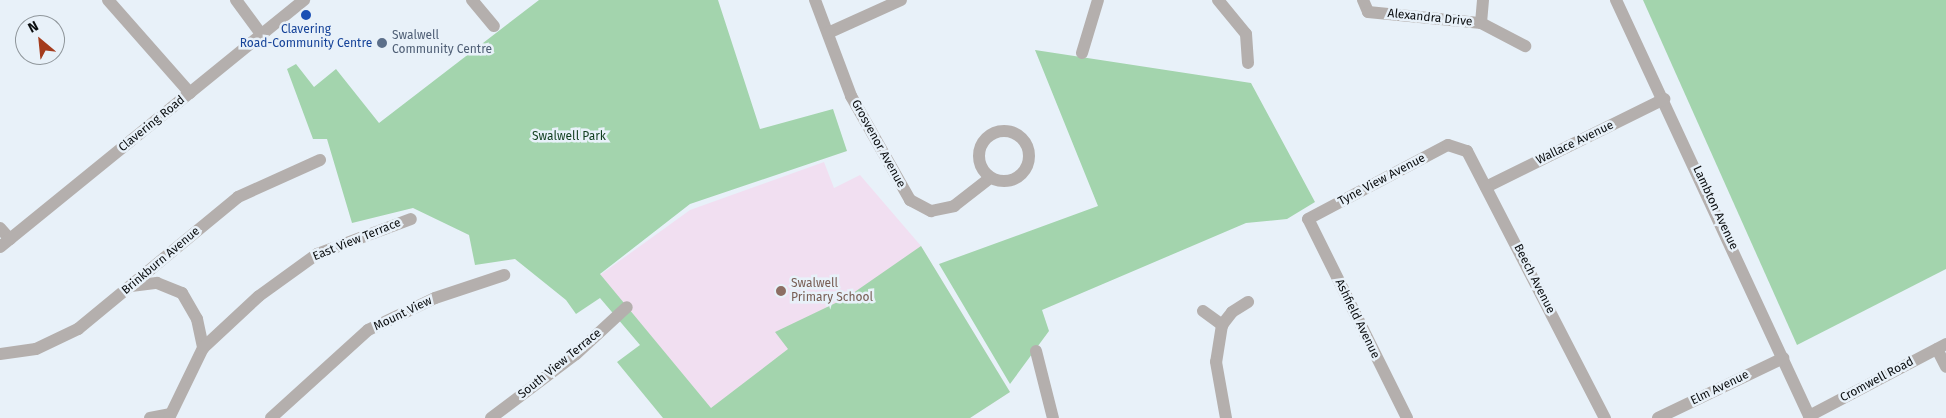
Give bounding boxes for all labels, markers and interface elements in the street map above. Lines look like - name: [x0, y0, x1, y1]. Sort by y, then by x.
- street label: Alexandra Drive: [1387, 6, 1473, 30]
- marker: Clavering Road-Community Centre: [300, 9, 312, 21]
- north arrow: [15, 15, 65, 65]
- text: N: [25, 18, 41, 37]
- place label: Clavering Road-Community Centre: [240, 23, 372, 51]
- place label: Swalwell Community Centre: [392, 29, 492, 57]
- marker: Swalwell Community Centre: [376, 37, 388, 49]
- street label: Clavering Road: [116, 93, 188, 155]
- street label: Grosvenor Avenue: [848, 98, 908, 190]
- street label: Wallace Avenue: [1534, 118, 1616, 168]
- park label: Swalwell Park: [532, 130, 606, 144]
- street label: Tyne View Avenue: [1336, 151, 1428, 209]
- street label: Lambton Avenue: [1689, 164, 1741, 252]
- street label: East View Terrace: [311, 216, 403, 264]
- street label: Brinkburn Avenue: [119, 224, 203, 298]
- street label: Beech Avenue: [1510, 242, 1558, 316]
- place label: Swalwell Primary School: [791, 277, 873, 305]
- street label: Ashfield Avenue: [1332, 277, 1382, 361]
- marker: Swalwell Primary School: [775, 285, 787, 297]
- street label: Mount View: [371, 294, 435, 334]
- street label: South View Terrace: [515, 326, 605, 402]
- street label: Cromwell Road: [1838, 355, 1916, 405]
- street label: Elm Avenue: [1688, 368, 1752, 408]

